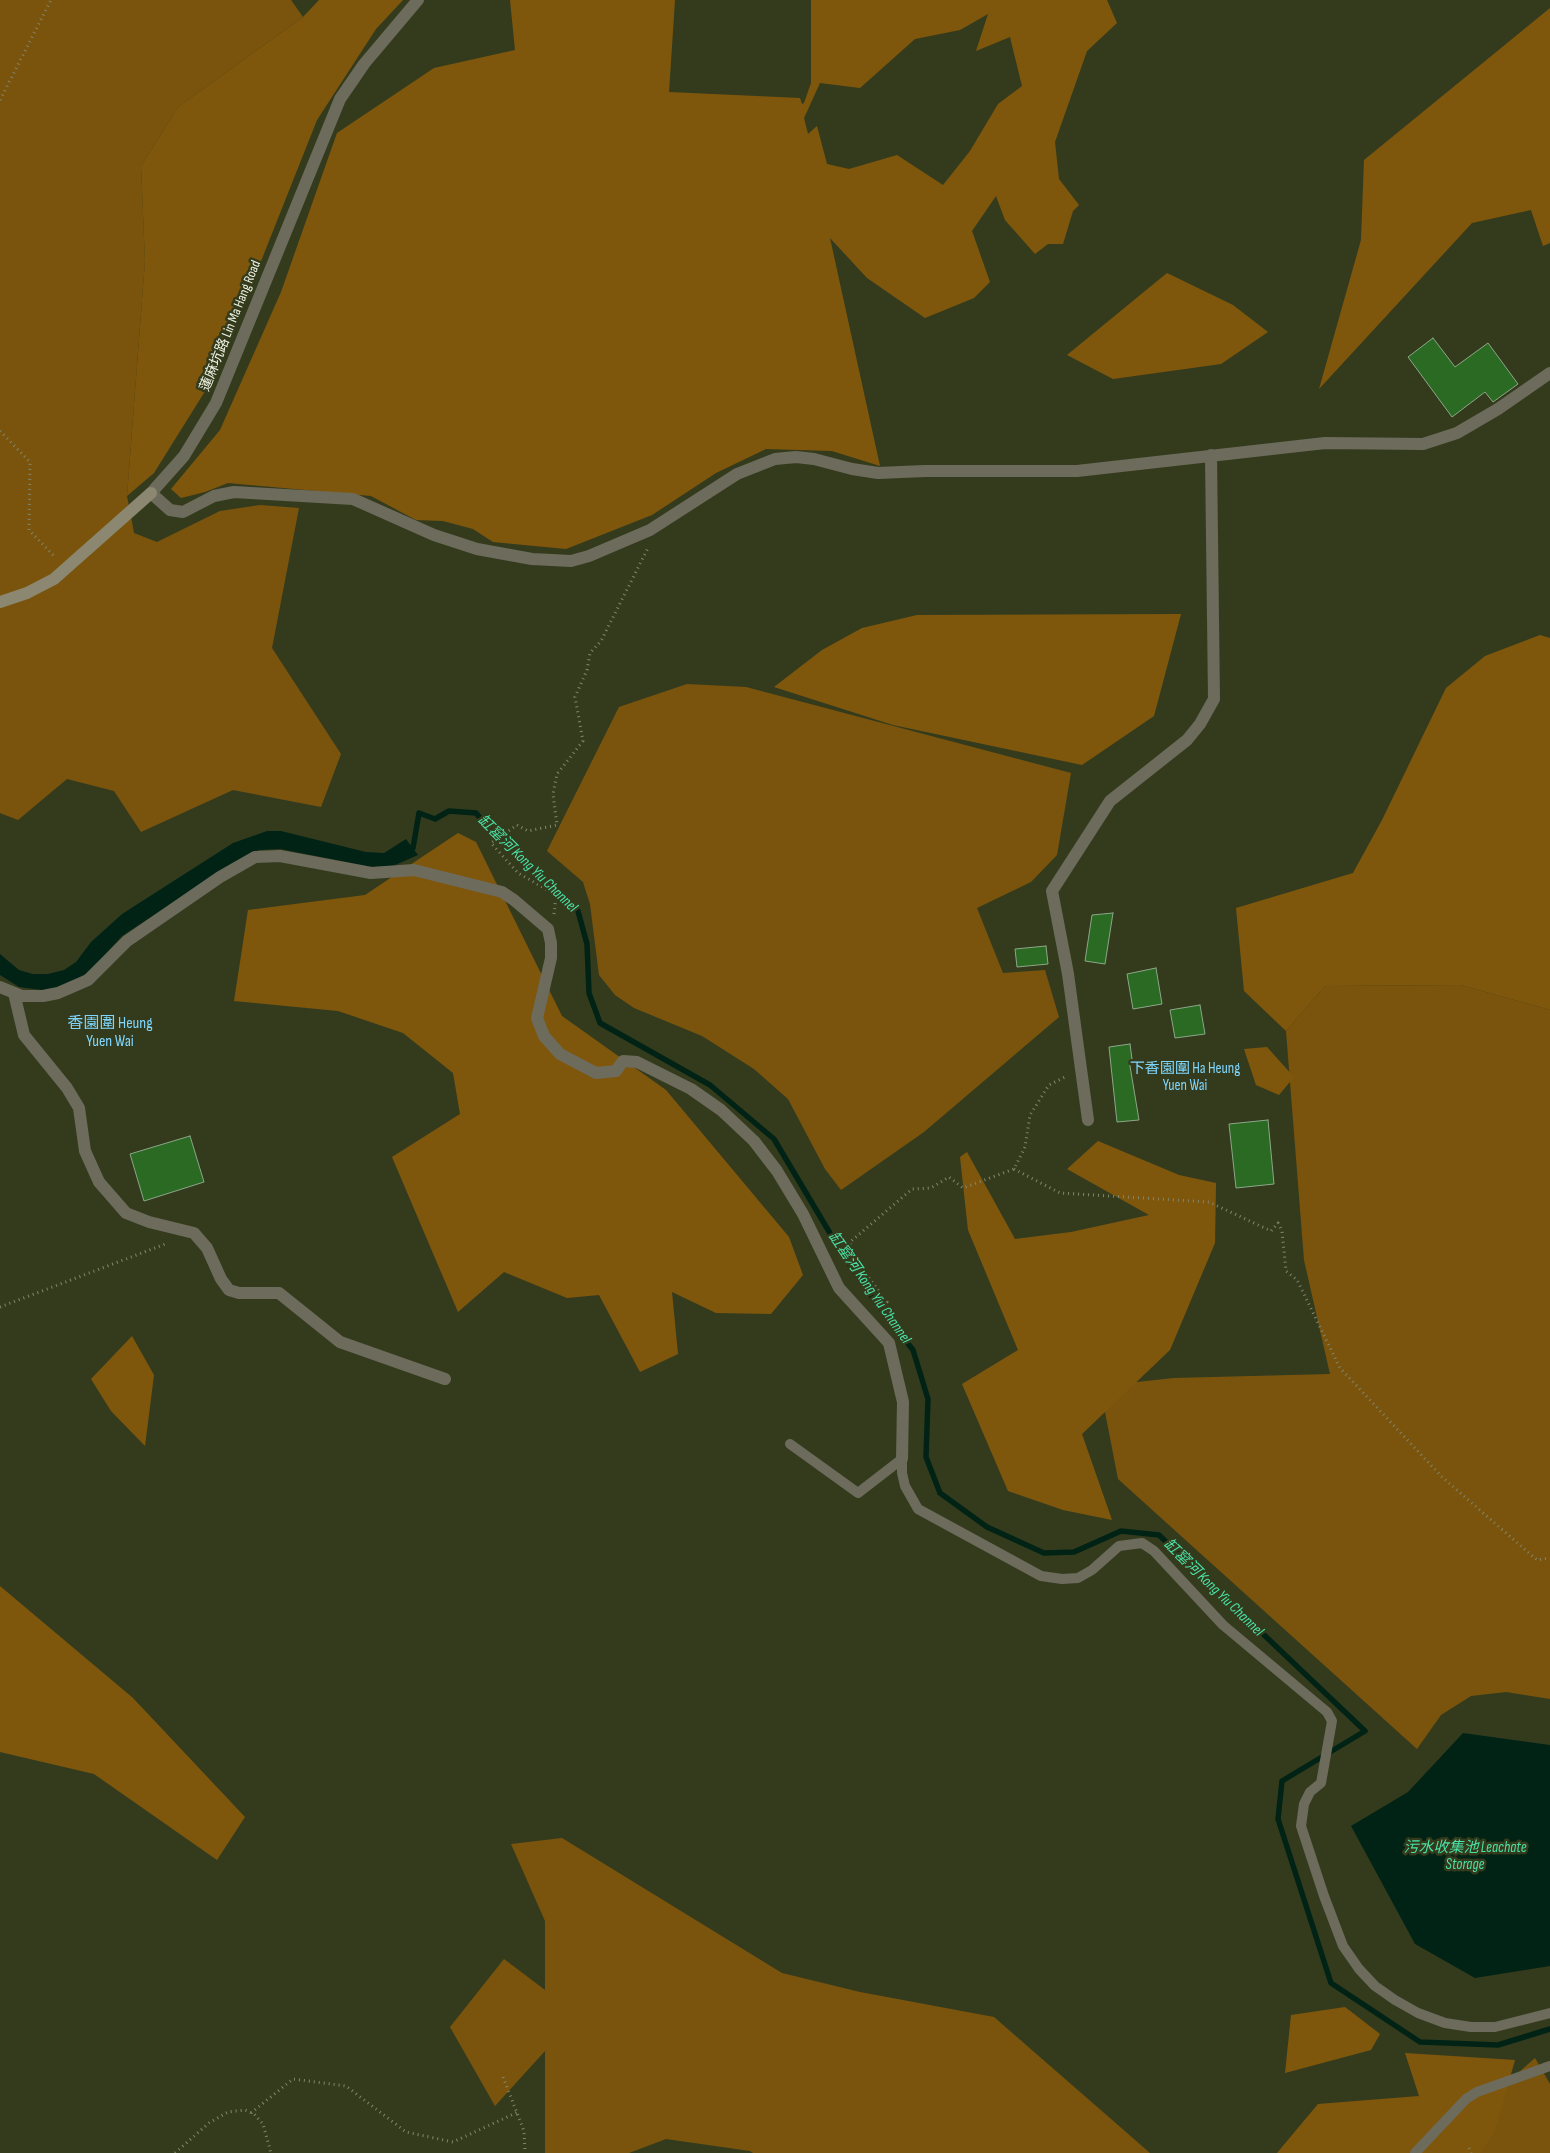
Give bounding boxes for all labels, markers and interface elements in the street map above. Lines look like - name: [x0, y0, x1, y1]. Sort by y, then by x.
- street label: 蓮麻坑路 Lin Ma Hang Road: [197, 258, 265, 394]
- water label: 缸窰河 Kong Yiu Channel: [473, 812, 581, 916]
- district label: 香園圍 Heung Yuen Wai: [67, 1014, 153, 1052]
- district label: 下香園圍 Ha Heung Yuen Wai: [1130, 1060, 1240, 1095]
- water label: 缸窰河 Kong Yiu Channel: [824, 1229, 914, 1347]
- water label: 缸窰河 Kong Yiu Channel: [1159, 1536, 1267, 1640]
- water label: 污水收集池 Leachate Storage: [1403, 1839, 1527, 1874]

